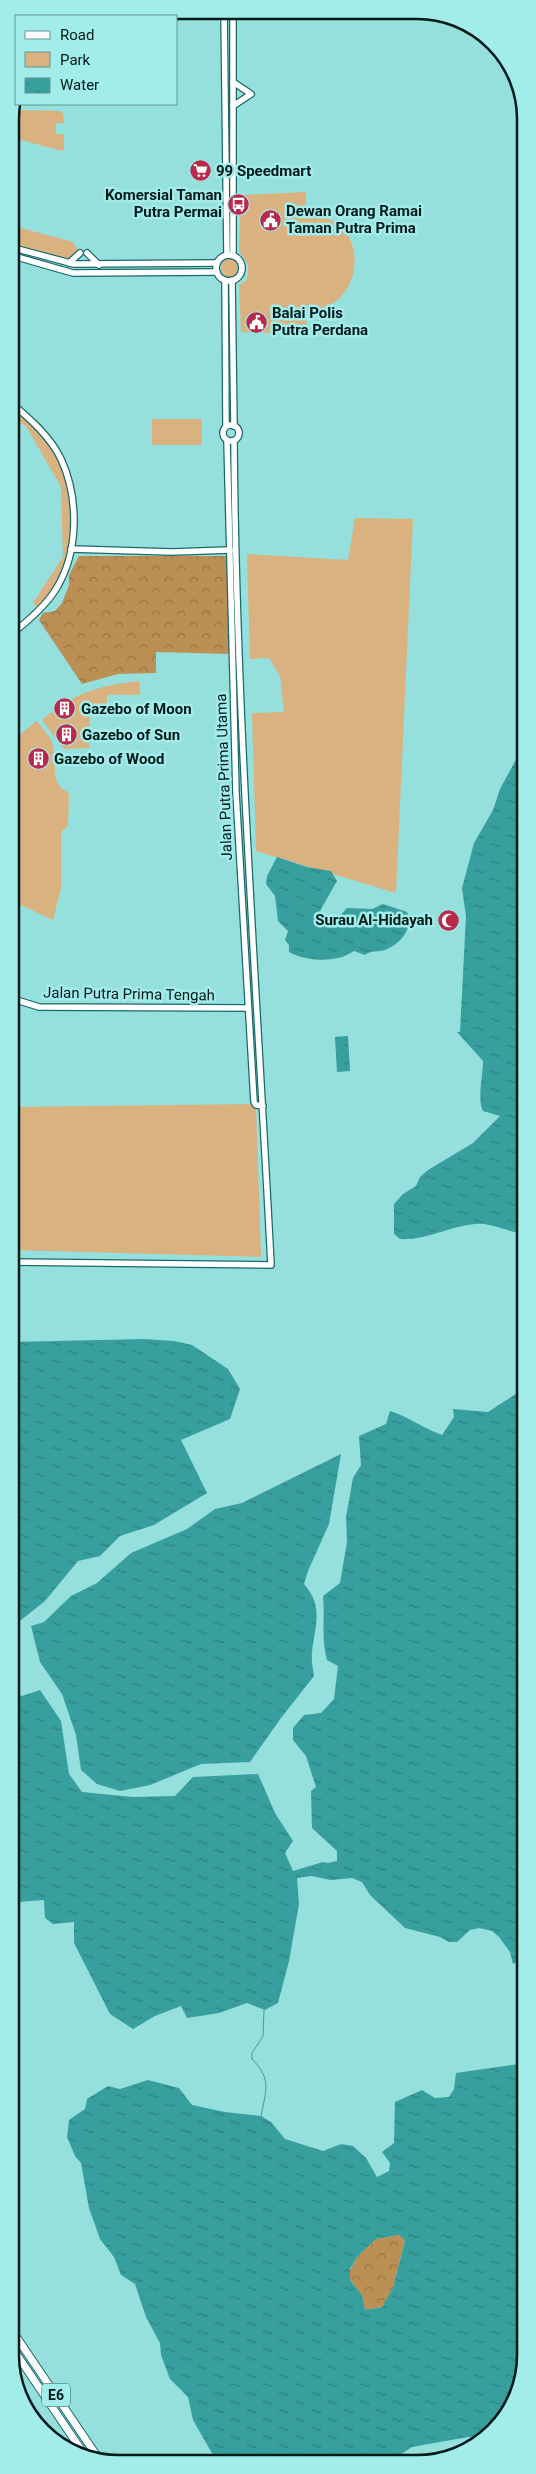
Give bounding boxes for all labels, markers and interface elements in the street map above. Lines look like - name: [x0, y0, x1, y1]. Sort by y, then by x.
- legend: [15, 15, 178, 105]
- text: Road: [60, 26, 94, 44]
- text: Park: [60, 51, 91, 69]
- text: Water: [60, 76, 99, 94]
- supermarket icon: 99 Speedmart: [188, 159, 212, 183]
- place label: 99 Speedmart: [216, 162, 311, 180]
- place label: Komersial Taman Putra Permai: [105, 186, 222, 221]
- bus stop icon: Komersial Taman Putra Permai: [226, 192, 250, 216]
- place label: Dewan Orang Ramai Taman Putra Prima: [286, 202, 422, 237]
- public building icon: Dewan Orang Ramai Taman Putra Prima: [258, 208, 282, 232]
- place label: Balai Polis Putra Perdana: [272, 304, 368, 339]
- public building icon: Balai Polis Putra Perdana: [244, 310, 268, 334]
- street label: Jalan Putra Prima Utama: [212, 693, 236, 861]
- building icon: Gazebo of Moon: [53, 697, 77, 721]
- place label: Gazebo of Moon: [81, 700, 192, 718]
- building icon: Gazebo of Sun: [54, 723, 78, 747]
- place label: Gazebo of Sun: [82, 726, 180, 744]
- building icon: Gazebo of Wood: [26, 747, 50, 771]
- place label: Gazebo of Wood: [54, 750, 164, 768]
- mosque icon: Surau Al-Hidayah: [437, 908, 461, 932]
- place label: Surau Al-Hidayah: [315, 911, 433, 929]
- street label: Jalan Putra Prima Tengah: [43, 984, 215, 1004]
- road number: E6: [42, 2384, 70, 2406]

